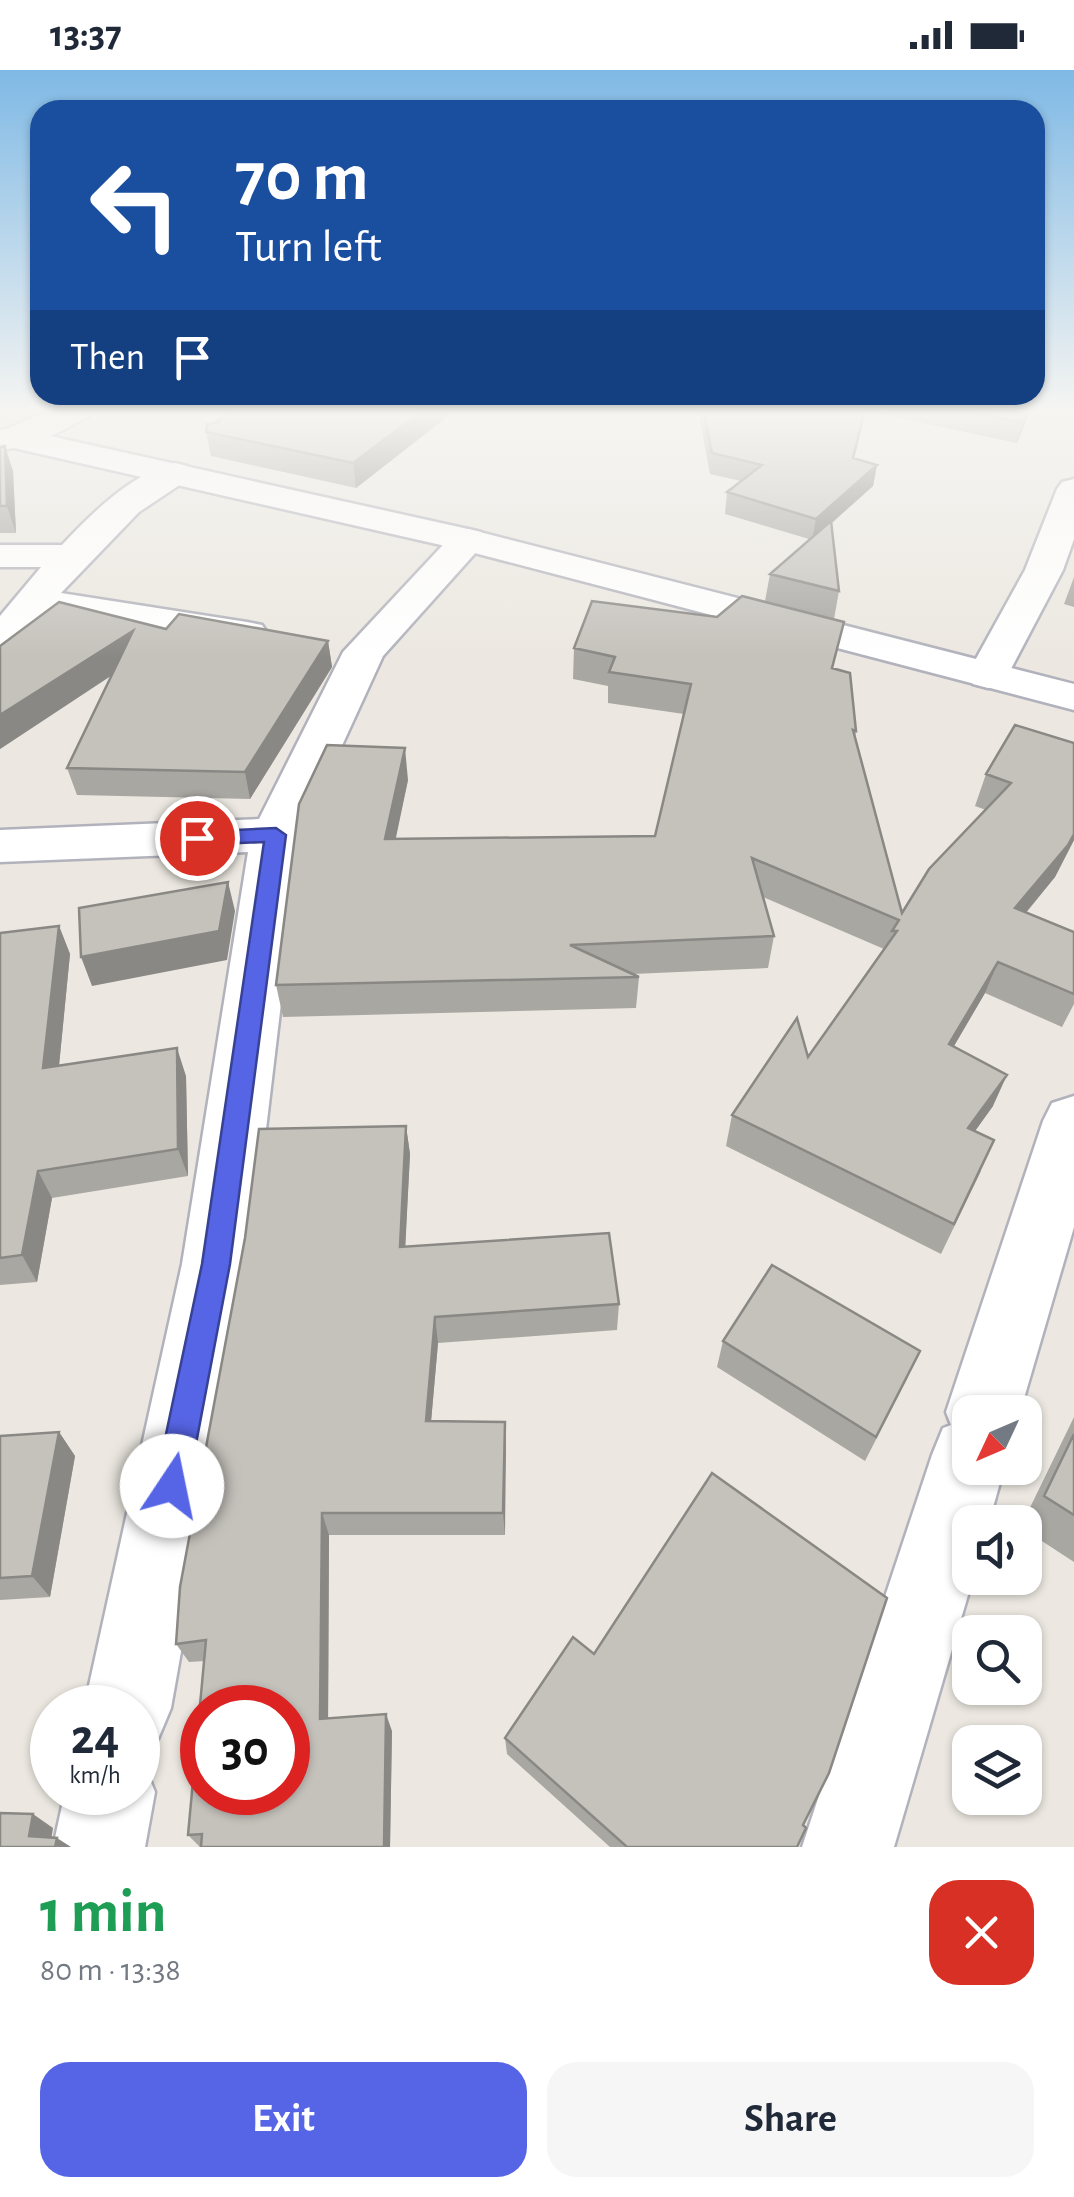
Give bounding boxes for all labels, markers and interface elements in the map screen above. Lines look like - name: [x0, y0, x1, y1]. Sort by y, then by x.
- text: 13:37: [50, 16, 122, 54]
- icon: left: [70, 140, 200, 270]
- text: 70 m: [235, 143, 369, 213]
- text: Turn left: [235, 225, 382, 270]
- icon: arrive: [165, 330, 220, 385]
- text: Then: [70, 339, 145, 377]
- pin: [155, 796, 240, 881]
- icon: arrive: [170, 811, 225, 866]
- north arrow: [952, 1395, 1042, 1485]
- map controls: [952, 1395, 1042, 1815]
- position arrow: [120, 1434, 224, 1538]
- button: sound: [952, 1505, 1042, 1595]
- button: search: [952, 1615, 1042, 1705]
- speed limit sign: 30: [180, 1685, 310, 1815]
- text: 24: [71, 1713, 119, 1763]
- button: layers: [952, 1725, 1042, 1815]
- text: km/h: [69, 1763, 121, 1788]
- button: close: [929, 1880, 1034, 1985]
- text: 1 min: [40, 1883, 166, 1943]
- text: 80 m · 13:38: [40, 1954, 181, 1986]
- button: Exit: [40, 2062, 527, 2177]
- button: Share: [547, 2062, 1034, 2177]

